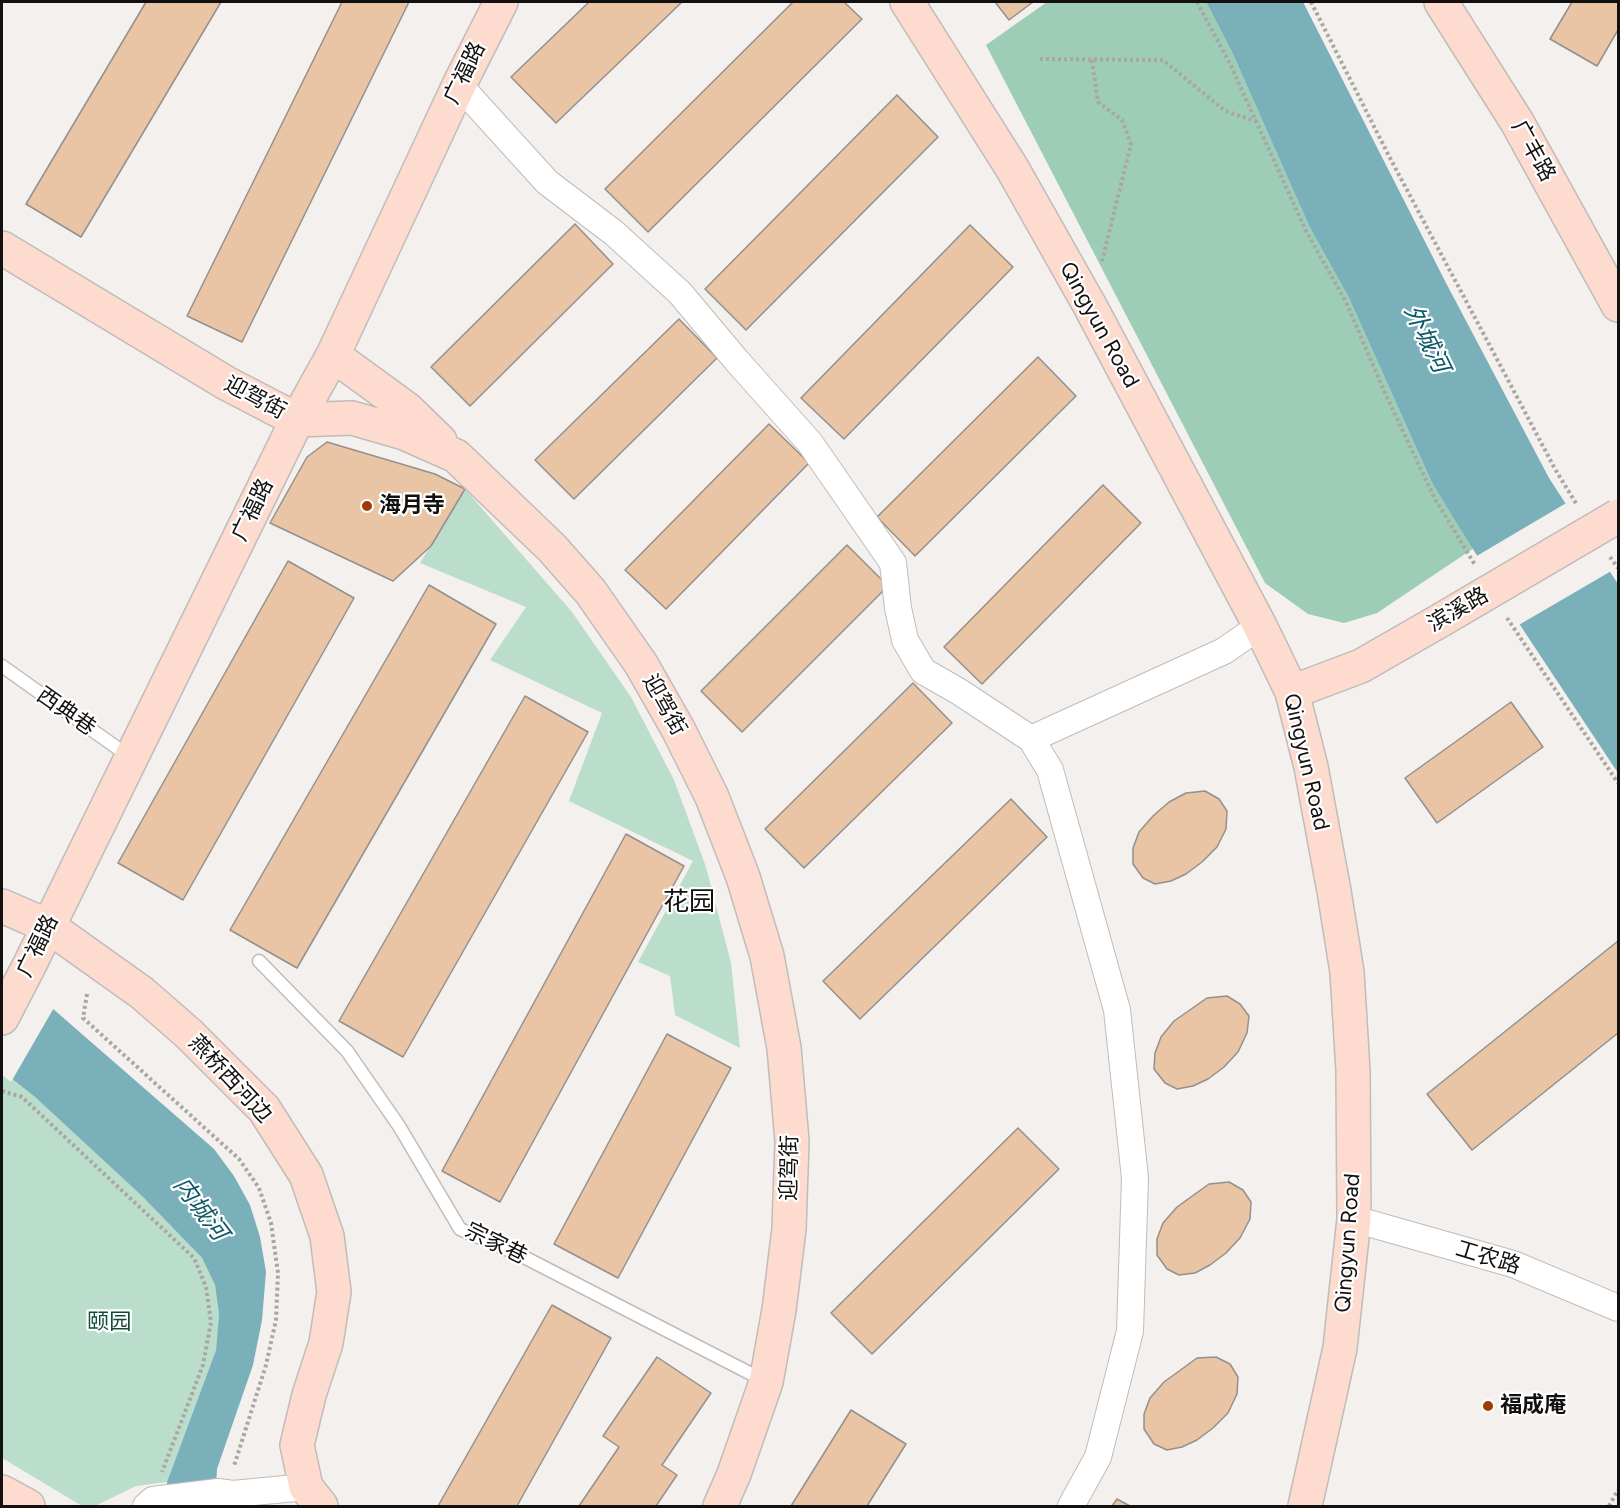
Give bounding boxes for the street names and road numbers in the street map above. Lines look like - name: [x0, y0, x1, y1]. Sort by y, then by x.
- street label: 广福路: [439, 38, 491, 108]
- street label: 广丰路: [1505, 116, 1561, 186]
- street label: Qingyun Road: [1054, 258, 1144, 392]
- street label: 迎驾街: [220, 371, 290, 425]
- street label: 广福路: [227, 475, 279, 545]
- street label: 滨溪路: [1423, 582, 1493, 638]
- street label: 迎驾街: [636, 670, 692, 740]
- street label: 西典巷: [31, 682, 101, 742]
- street label: Qingyun Road: [1277, 691, 1335, 833]
- street label: 广福路: [12, 911, 64, 981]
- street label: 燕桥西河边: [183, 1030, 277, 1128]
- street label: 迎驾街: [776, 1135, 804, 1201]
- street label: Qingyun Road: [1330, 1172, 1366, 1314]
- street label: 宗家巷: [461, 1218, 531, 1270]
- street label: 工农路: [1453, 1236, 1523, 1280]

